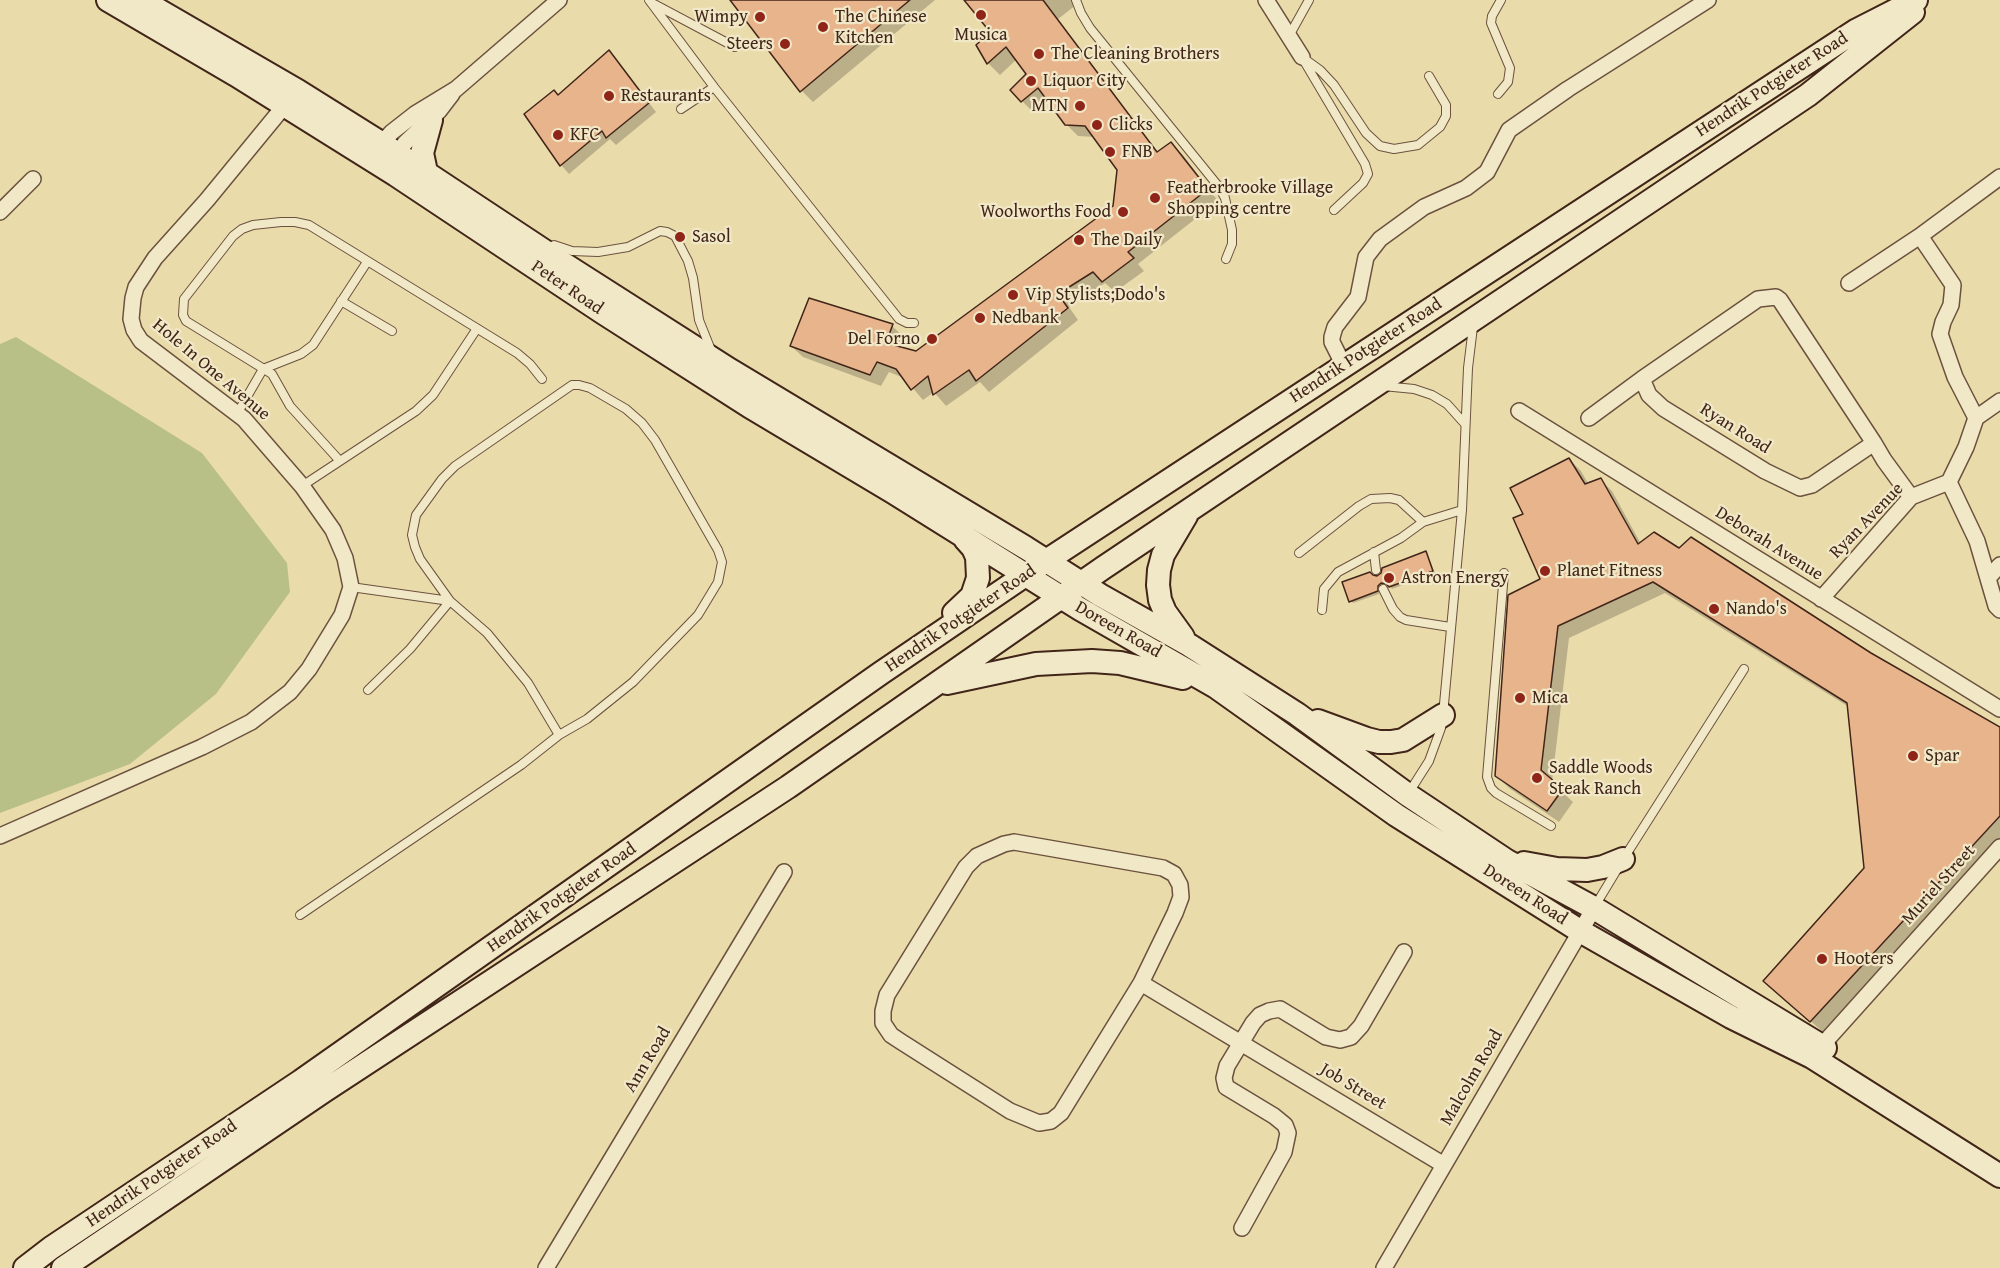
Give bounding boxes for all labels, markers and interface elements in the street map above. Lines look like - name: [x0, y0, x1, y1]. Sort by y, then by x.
- place label: Wimpy: [694, 6, 748, 28]
- place label: The Chinese Kitchen: [835, 6, 927, 48]
- marker: Musica: [974, 8, 988, 22]
- marker: Wimpy: [753, 10, 767, 24]
- marker: The Chinese Kitchen: [816, 20, 830, 34]
- place label: Musica: [954, 24, 1008, 46]
- street label: Hendrik Potgieter Road: [1692, 28, 1852, 142]
- place label: Steers: [726, 33, 773, 55]
- marker: Steers: [778, 37, 792, 51]
- place label: The Cleaning Brothers: [1051, 43, 1220, 65]
- marker: The Cleaning Brothers: [1032, 47, 1046, 61]
- place label: Liquor City: [1043, 70, 1127, 92]
- marker: Liquor City: [1024, 74, 1038, 88]
- place label: Restaurants: [621, 85, 711, 107]
- marker: Restaurants: [602, 89, 616, 103]
- place label: MTN: [1031, 95, 1068, 117]
- marker: MTN: [1073, 99, 1087, 113]
- place label: Clicks: [1109, 114, 1153, 136]
- marker: Clicks: [1090, 118, 1104, 132]
- place label: KFC: [570, 124, 599, 146]
- marker: KFC: [551, 128, 565, 142]
- place label: FNB: [1122, 141, 1153, 163]
- marker: FNB: [1103, 145, 1117, 159]
- place label: Featherbrooke Village Shopping centre: [1167, 177, 1333, 219]
- marker: Featherbrooke Village Shopping centre: [1148, 191, 1162, 205]
- place label: Woolworths Food: [980, 201, 1111, 223]
- marker: Woolworths Food: [1116, 205, 1130, 219]
- place label: Sasol: [692, 226, 731, 248]
- place label: The Daily: [1091, 229, 1162, 251]
- marker: Sasol: [673, 230, 687, 244]
- marker: The Daily: [1072, 233, 1086, 247]
- street label: Peter Road: [527, 256, 607, 320]
- place label: Vip Stylists;Dodo's: [1025, 284, 1165, 306]
- marker: Vip Stylists;Dodo's: [1006, 288, 1020, 302]
- street label: Hendrik Potgieter Road: [1286, 294, 1446, 408]
- place label: Nedbank: [992, 307, 1059, 329]
- marker: Nedbank: [973, 311, 987, 325]
- street label: Hole In One Avenue: [148, 314, 274, 426]
- place label: Del Forno: [848, 328, 920, 350]
- marker: Del Forno: [925, 332, 939, 346]
- street label: Ryan Road: [1696, 399, 1774, 459]
- street label: Ryan Avenue: [1826, 479, 1908, 563]
- street label: Deborah Avenue: [1711, 502, 1827, 586]
- place label: Planet Fitness: [1557, 560, 1662, 582]
- street label: Hendrik Potgieter Road: [882, 561, 1040, 677]
- marker: Planet Fitness: [1538, 564, 1552, 578]
- place label: Astron Energy: [1401, 567, 1509, 589]
- marker: Astron Energy: [1382, 571, 1396, 585]
- street label: Doreen Road: [1071, 597, 1165, 663]
- place label: Nando's: [1726, 598, 1787, 620]
- marker: Nando's: [1707, 602, 1721, 616]
- place label: Mica: [1532, 687, 1568, 709]
- marker: Mica: [1513, 691, 1527, 705]
- place label: Spar: [1925, 745, 1959, 767]
- marker: Spar: [1906, 749, 1920, 763]
- place label: Saddle Woods Steak Ranch: [1549, 757, 1653, 800]
- marker: Saddle Woods Steak Ranch: [1530, 771, 1544, 785]
- street label: Hendrik Potgieter Road: [483, 838, 641, 958]
- street label: Muriel Street: [1898, 841, 1980, 929]
- street label: Doreen Road: [1479, 860, 1571, 930]
- place label: Hooters: [1834, 948, 1894, 970]
- marker: Hooters: [1815, 952, 1829, 966]
- street label: Ann Road: [620, 1023, 676, 1097]
- street label: Malcolm Road: [1436, 1026, 1508, 1130]
- street label: Job Street: [1316, 1059, 1390, 1115]
- street label: Hendrik Potgieter Road: [83, 1116, 241, 1232]

